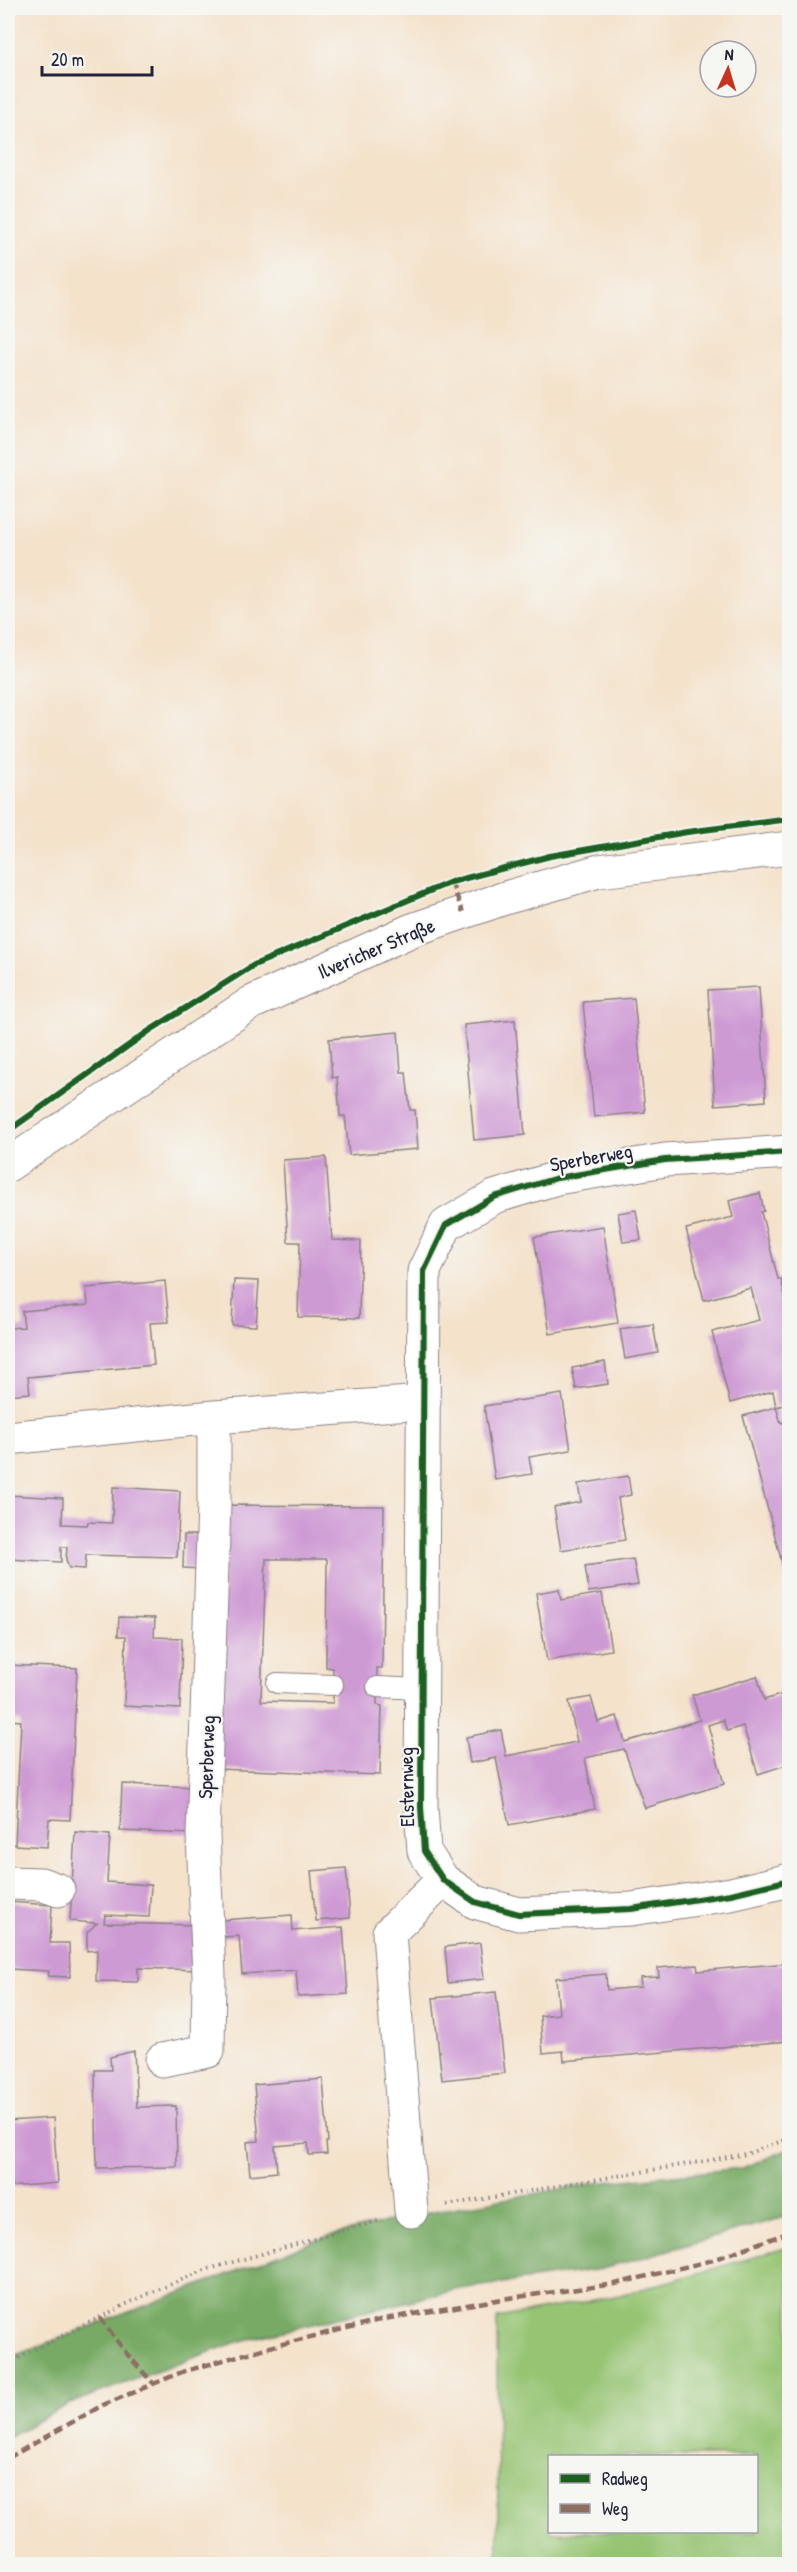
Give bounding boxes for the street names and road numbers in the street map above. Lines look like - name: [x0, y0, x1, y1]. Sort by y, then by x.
- street label: Ilvericher Straße: [313, 911, 439, 985]
- street label: Sperberweg: [548, 1136, 635, 1178]
- street label: Sperberweg: [191, 1715, 221, 1799]
- street label: Elsternweg: [392, 1747, 420, 1827]

